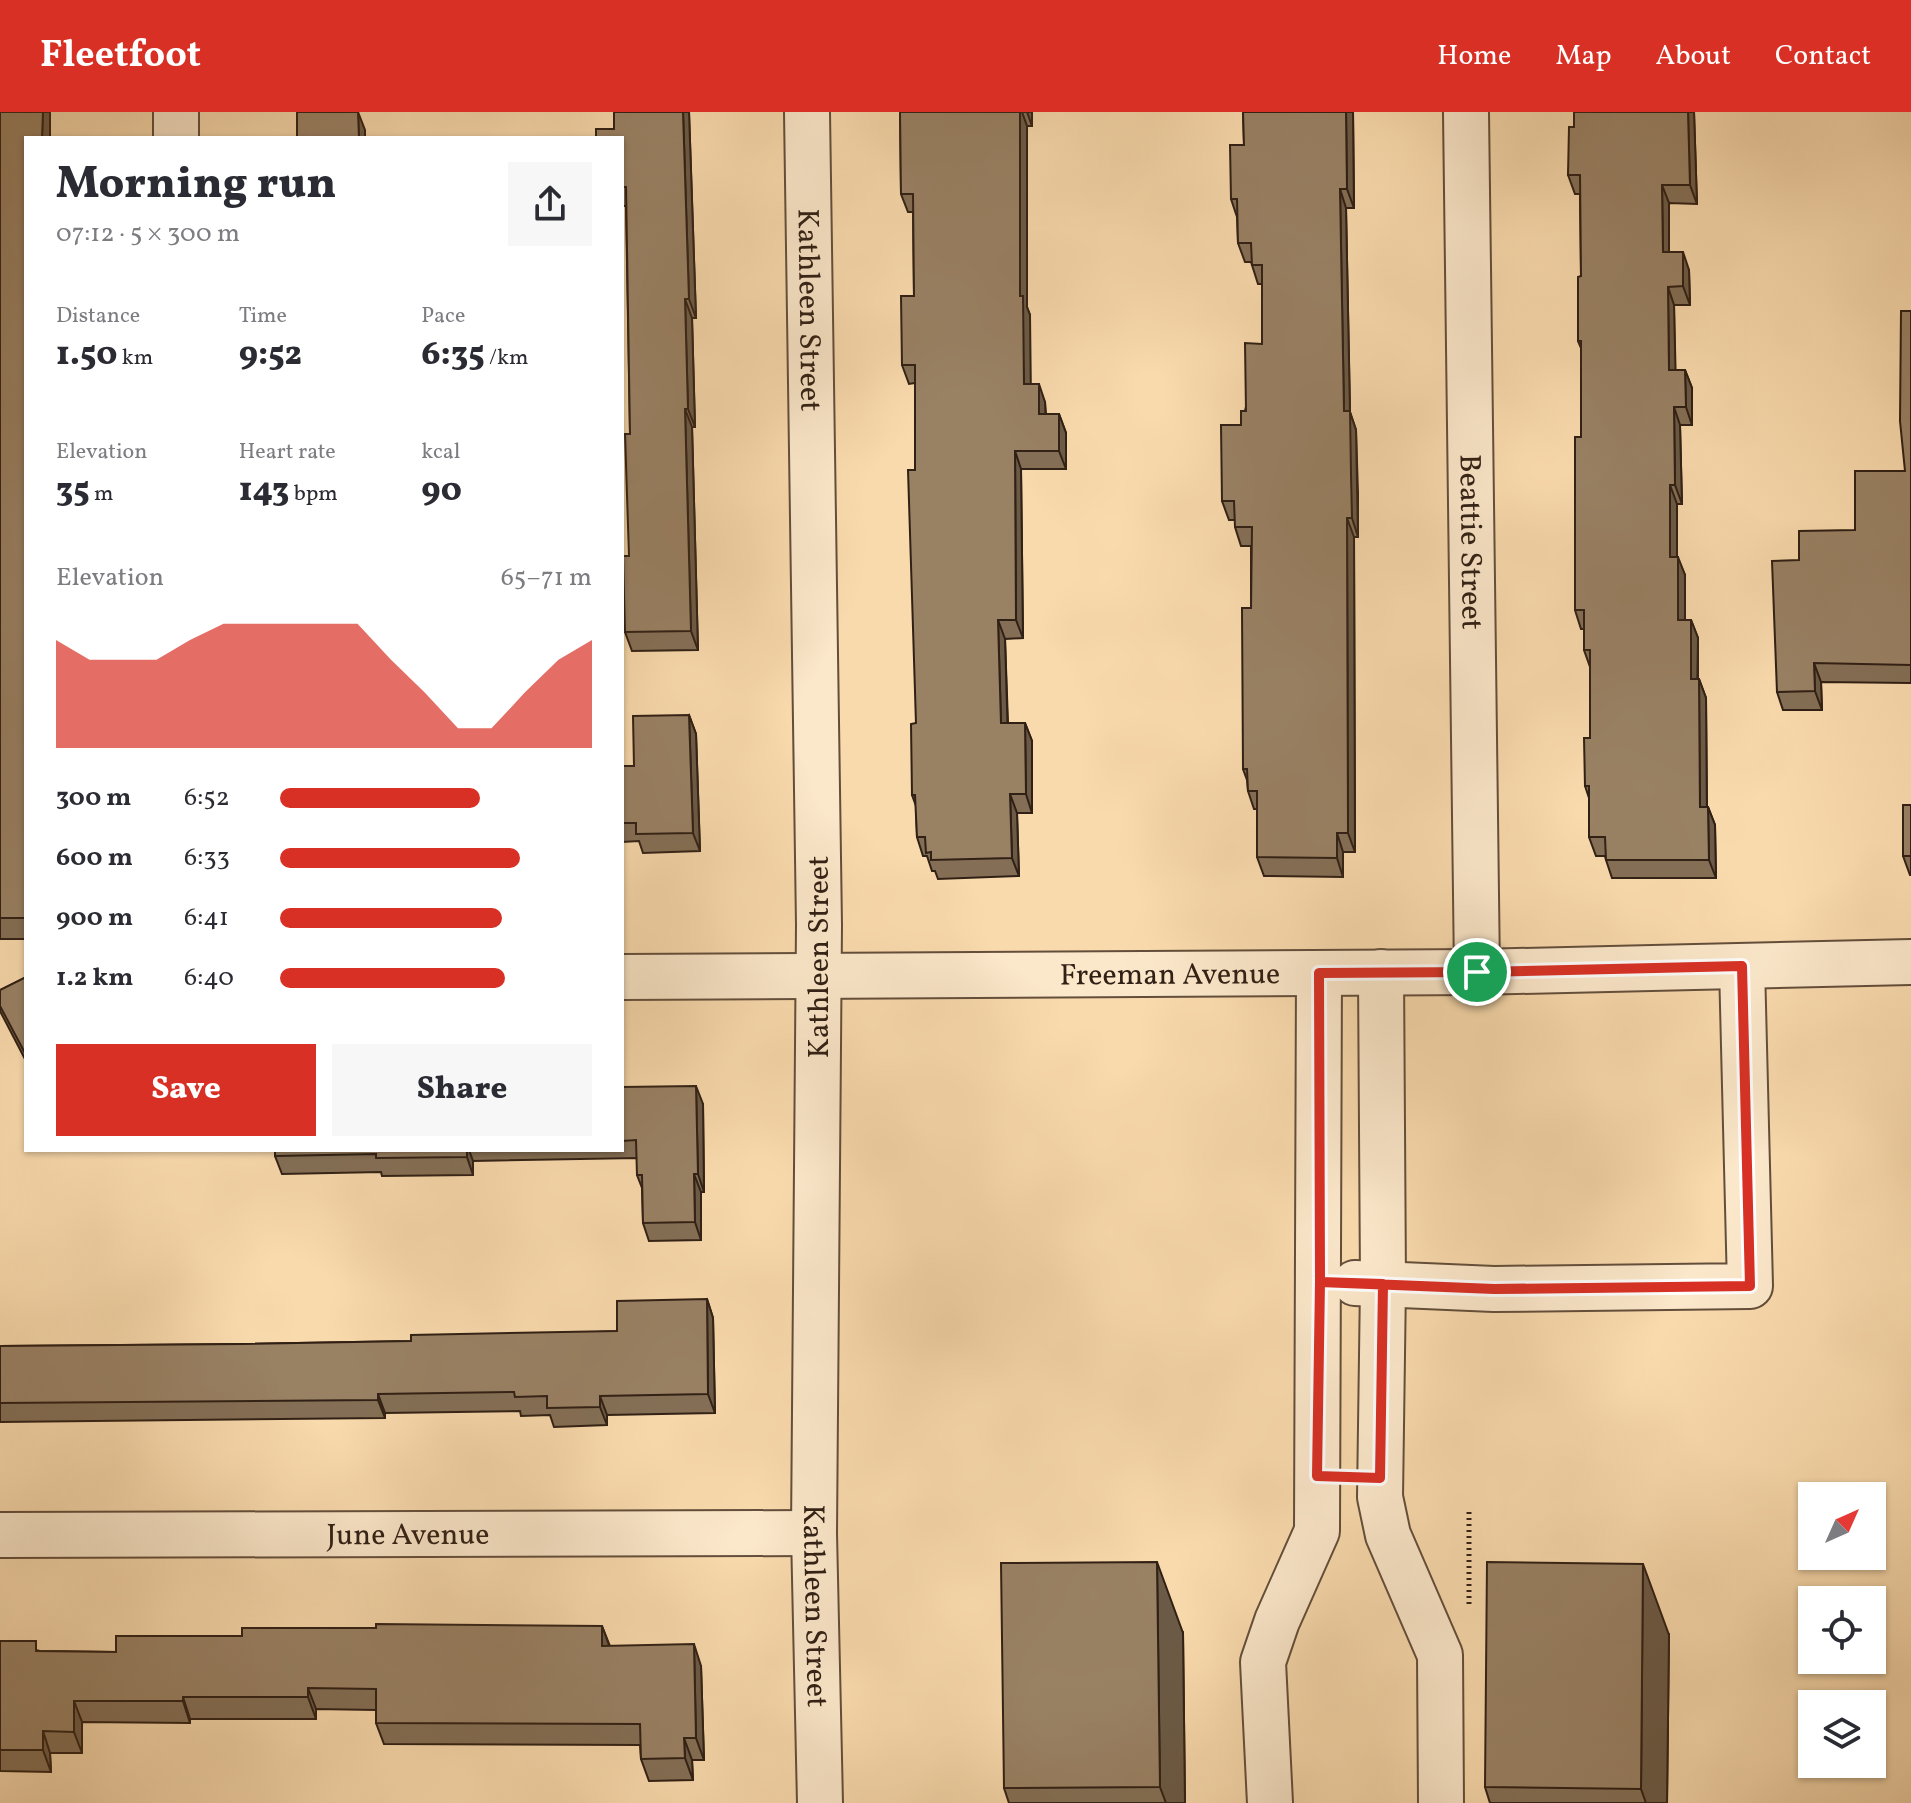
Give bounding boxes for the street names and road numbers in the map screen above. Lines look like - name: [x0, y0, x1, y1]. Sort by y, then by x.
- street label: Kathleen Street: [785, 208, 830, 412]
- street label: Beattie Street: [1447, 454, 1492, 630]
- street label: Kathleen Street: [799, 855, 841, 1059]
- street label: Freeman Avenue: [1060, 954, 1280, 997]
- street label: Kathleen Street: [791, 1504, 837, 1708]
- street label: June Avenue: [326, 1515, 490, 1557]

